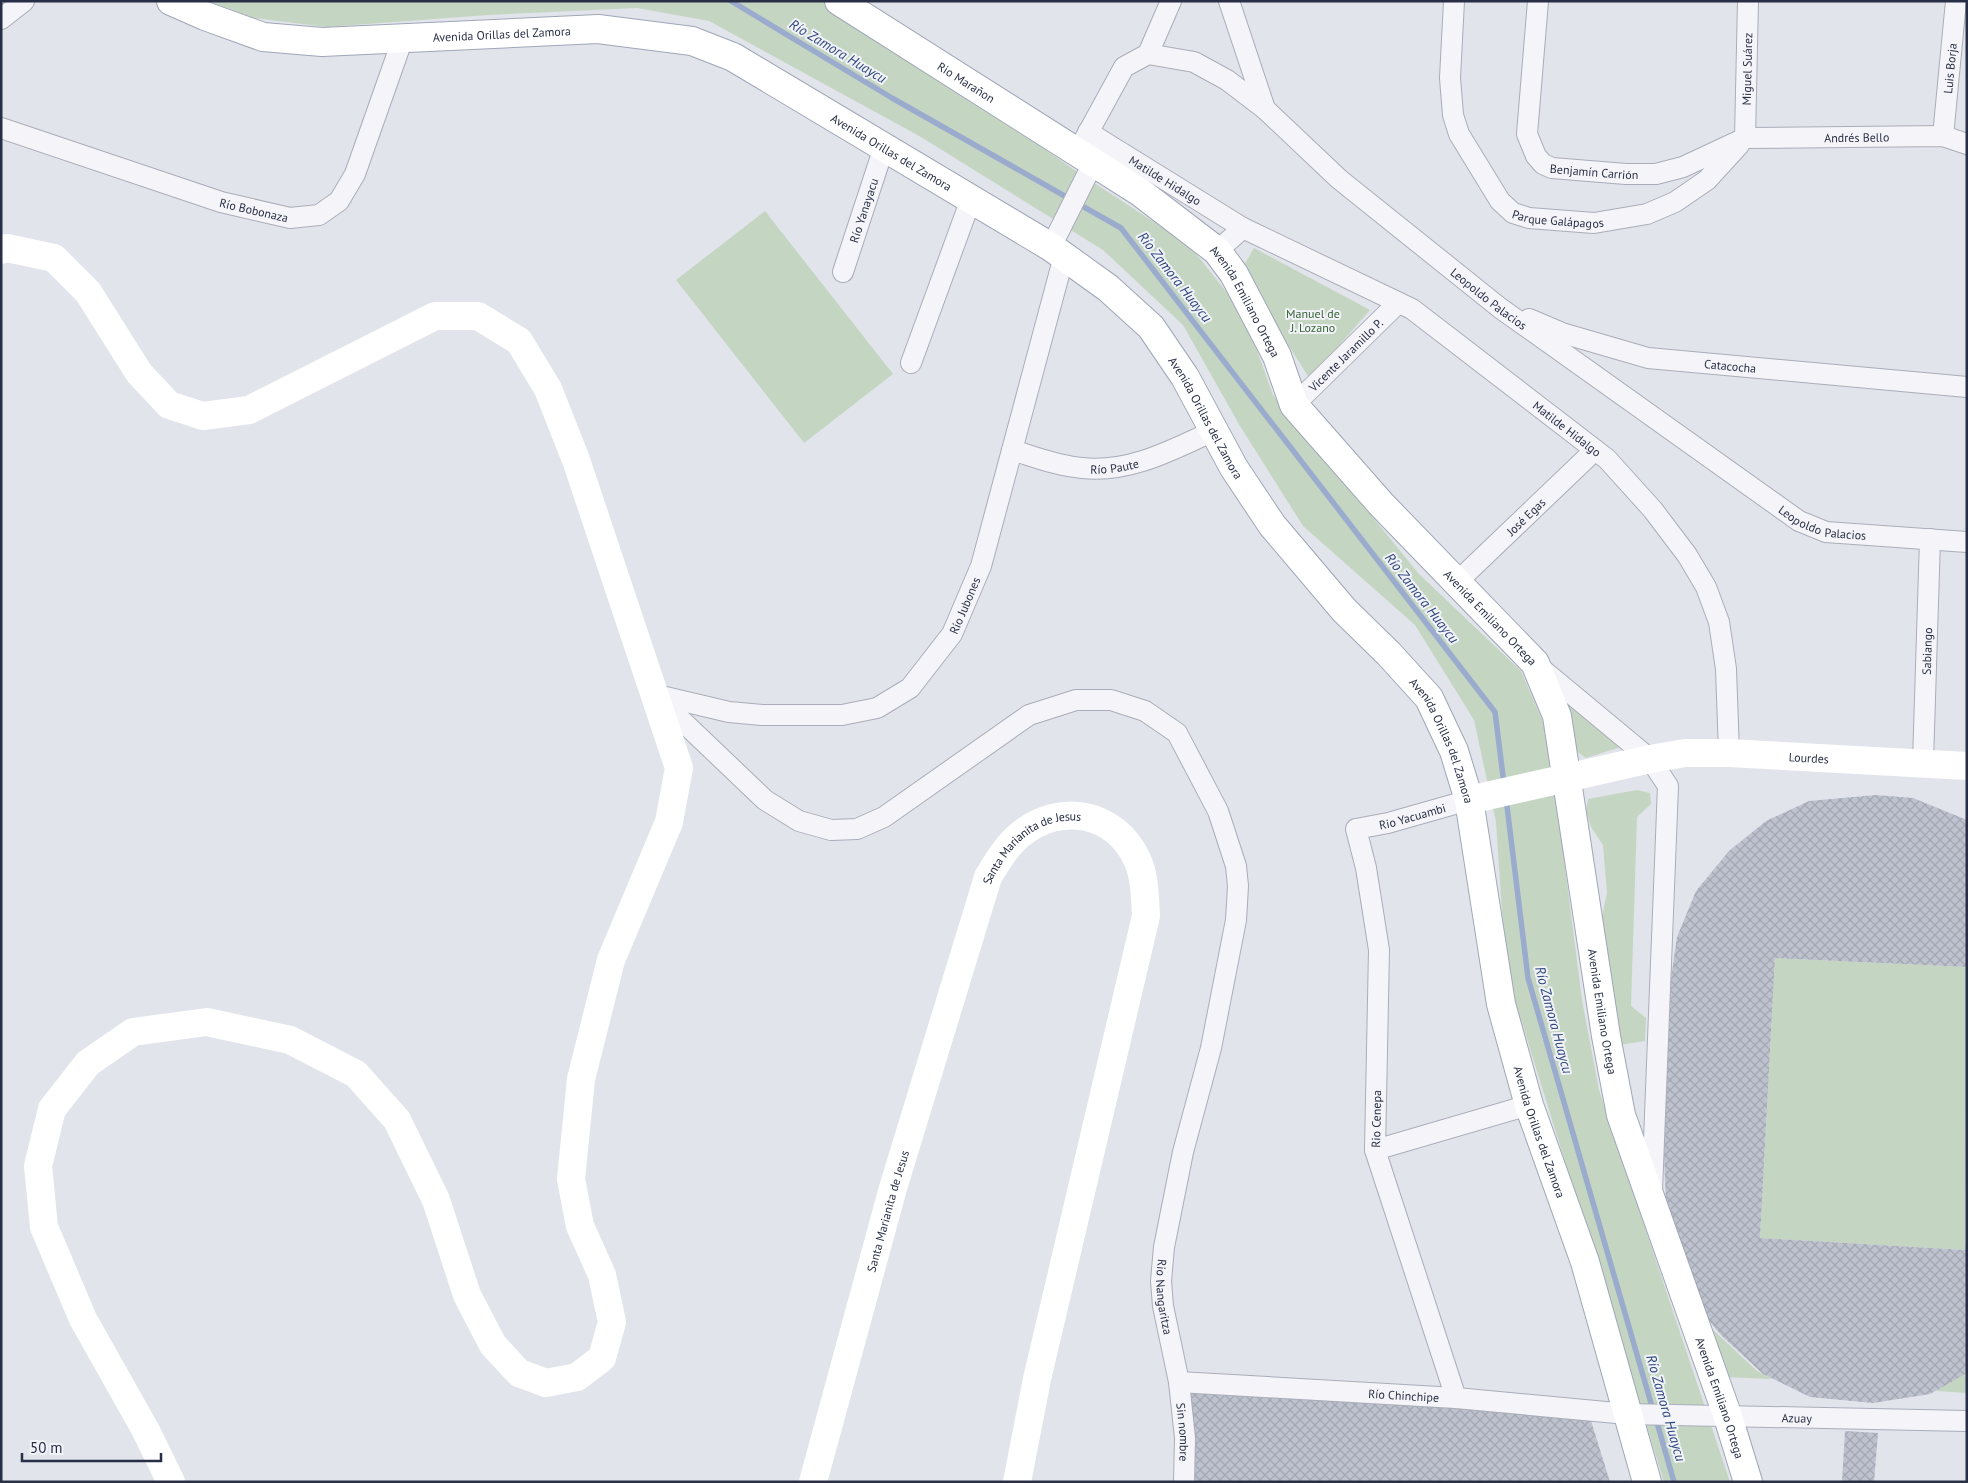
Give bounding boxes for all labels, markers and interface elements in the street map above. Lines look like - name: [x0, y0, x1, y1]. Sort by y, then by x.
- water label: Río Zamora Huaycu: [786, 15, 890, 87]
- street label: Avenida Orillas del Zamora: [432, 23, 571, 44]
- street label: Miguel Suárez: [1738, 33, 1755, 106]
- street label: Luis Borja: [1940, 42, 1959, 94]
- street label: Rio Marañon: [935, 58, 998, 106]
- street label: Avenida Orillas del Zamora: [829, 110, 955, 194]
- street label: Andrés Bello: [1824, 129, 1889, 145]
- street label: Matilde Hidalgo: [1126, 152, 1204, 208]
- street label: Benjamín Carrión: [1549, 160, 1638, 182]
- street label: Río Yanayacu: [846, 176, 881, 245]
- street label: Río Bobonaza: [218, 194, 290, 225]
- street label: Parque Galápagos: [1510, 206, 1605, 231]
- water label: Río Zamora Huaycu: [1134, 228, 1216, 326]
- street label: Avenida Emiliano Ortega: [1208, 241, 1284, 359]
- street label: Leopoldo Palacios: [1448, 264, 1530, 332]
- park label: Manuel de J. Lozano: [1286, 306, 1340, 335]
- street label: Vicente Jaramillo P.: [1304, 315, 1386, 395]
- street label: Avenida Orillas del Zamora: [1166, 353, 1247, 482]
- street label: Catacocha: [1704, 356, 1757, 375]
- street label: Matilde Hidalgo: [1530, 397, 1604, 459]
- street label: Río Paute: [1090, 455, 1140, 476]
- street label: José Egas: [1502, 494, 1548, 539]
- street label: Leopoldo Palacios: [1776, 502, 1867, 542]
- water label: Río Zamora Huaycu: [1381, 549, 1463, 647]
- street label: Avenida Emiliano Ortega: [1441, 566, 1540, 668]
- street label: Río Jubones: [945, 575, 983, 636]
- street label: Sabiango: [1918, 627, 1935, 675]
- street label: Avenida Orillas del Zamora: [1407, 674, 1477, 804]
- street label: Lourdes: [1788, 749, 1829, 766]
- street label: Rio Yacuambi: [1378, 800, 1447, 832]
- street label: Santa Marianita de Jesus: [979, 808, 1082, 886]
- street label: Avenida Emiliano Ortega: [1585, 948, 1621, 1076]
- water label: Río Zamora Huaycu: [1531, 964, 1577, 1076]
- street label: Avenida Orillas del Zamora: [1511, 1064, 1569, 1200]
- street label: Rio Cenepa: [1368, 1090, 1384, 1148]
- street label: Santa Marianita de Jesus: [863, 1148, 912, 1274]
- street label: Rio Nangaritza: [1153, 1259, 1176, 1336]
- street label: Avenida Emiliano Ortega: [1693, 1335, 1748, 1460]
- water label: Río Zamora Huaycu: [1642, 1353, 1690, 1463]
- street label: Río Chinchipe: [1368, 1385, 1439, 1405]
- street label: Sin nombre: [1174, 1402, 1193, 1462]
- street label: Azuay: [1782, 1410, 1812, 1425]
- scale bar: [22, 1430, 161, 1462]
- text: 50 m: [30, 1438, 63, 1457]

